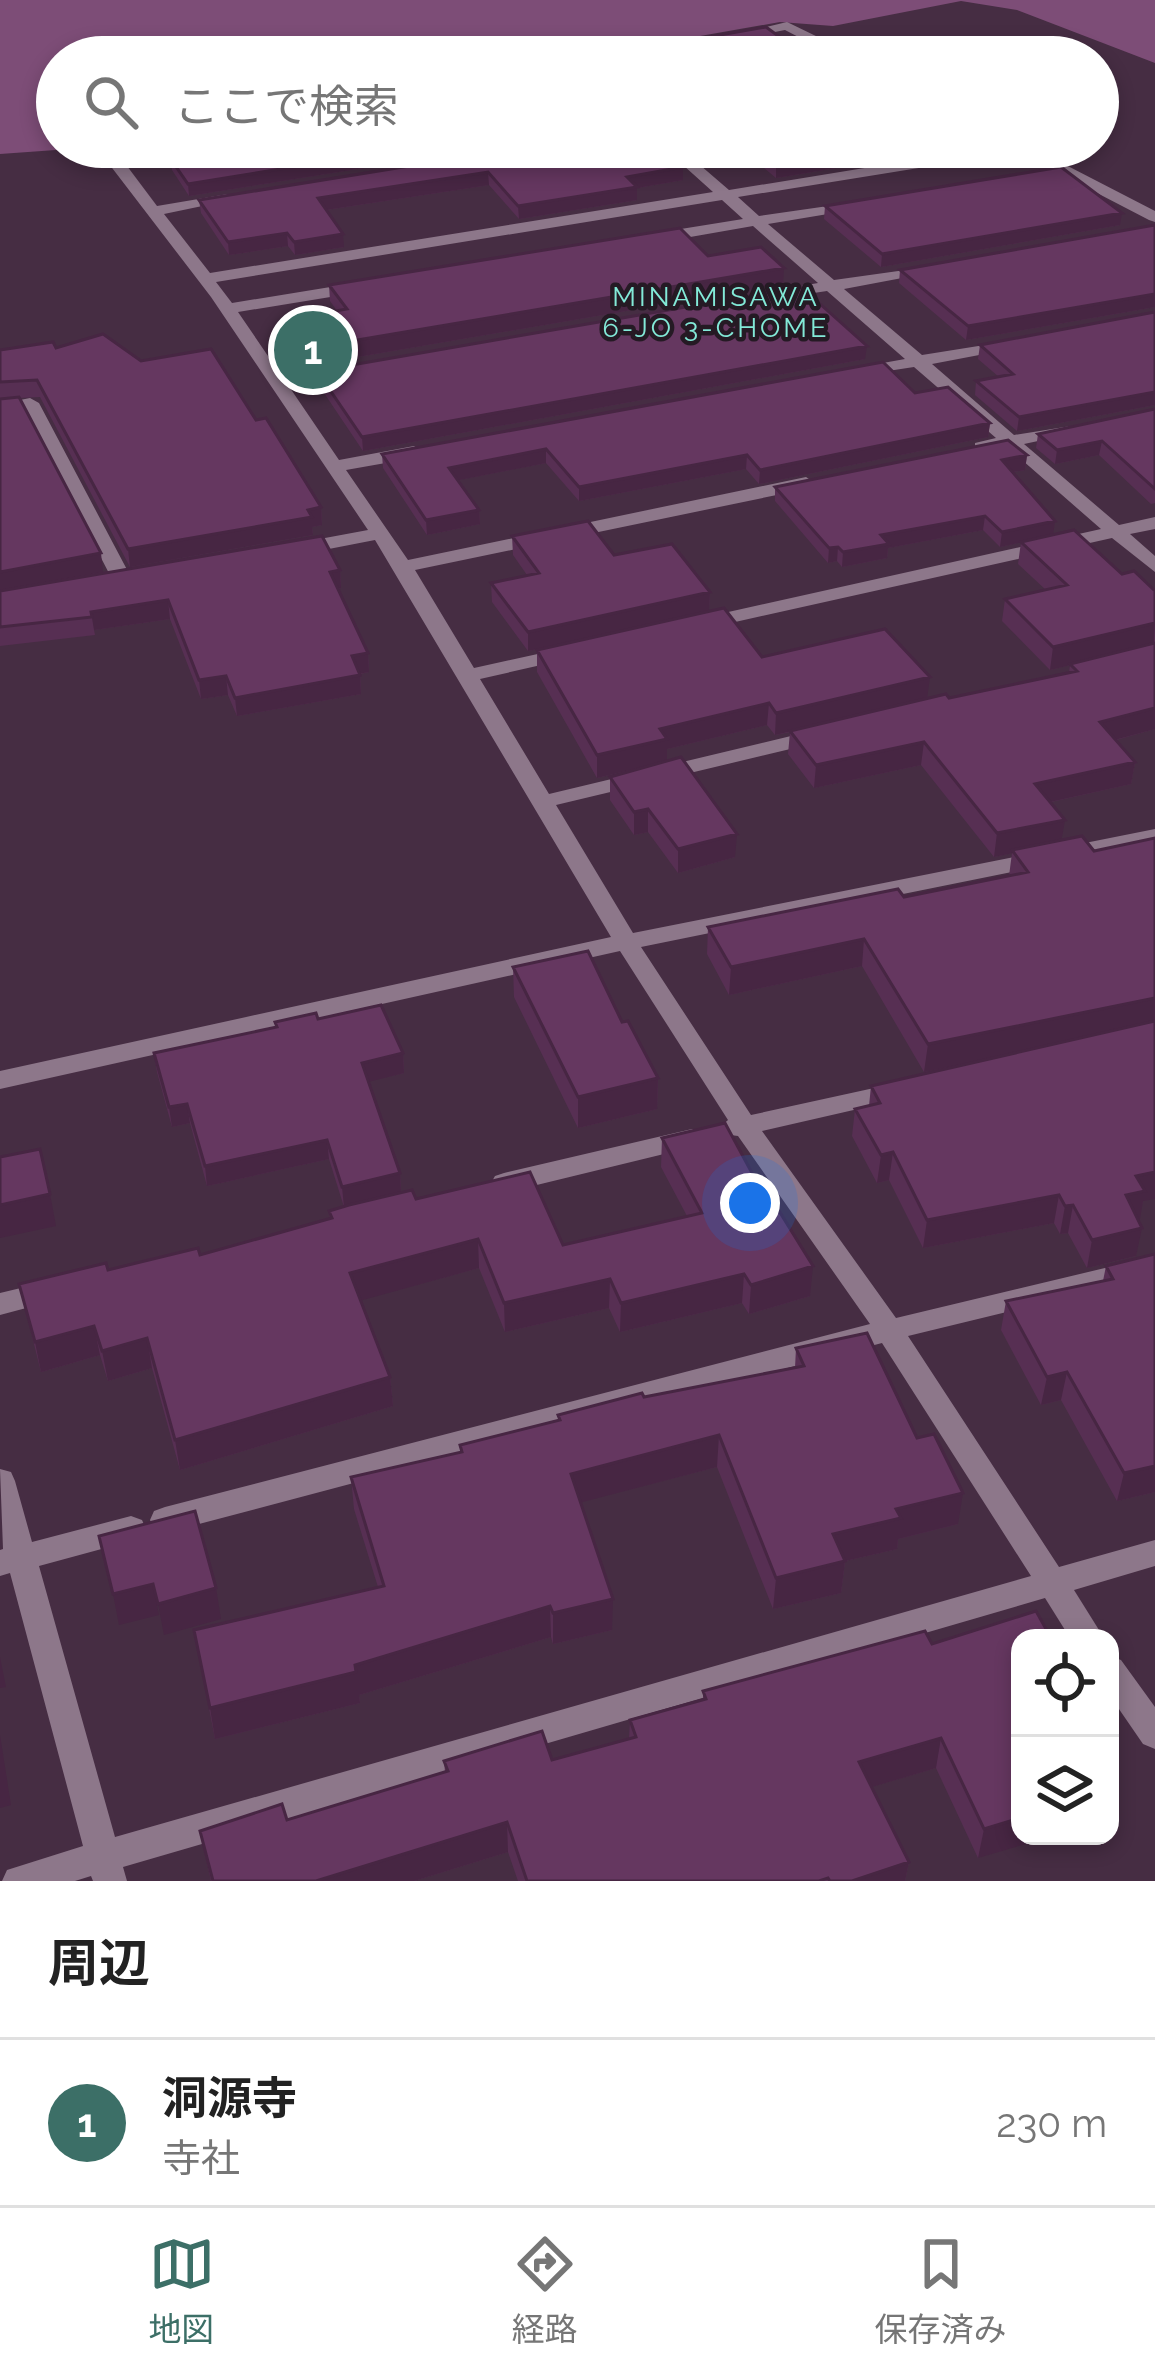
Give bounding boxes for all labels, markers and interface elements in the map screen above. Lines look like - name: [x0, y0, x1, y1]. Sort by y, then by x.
- search box: [36, 36, 1119, 168]
- icon: search: [78, 69, 144, 135]
- text: ここで検索: [174, 80, 399, 133]
- district label: MINAMISAWA 6-JO 3-CHOME: [603, 281, 830, 343]
- pin: 1: [274, 305, 352, 395]
- your location: [720, 1173, 780, 1233]
- map controls: [1011, 1629, 1119, 1845]
- button: locate: [1011, 1629, 1119, 1737]
- button: layers: [1011, 1737, 1119, 1845]
- text: 周辺: [48, 1933, 150, 1993]
- text: 洞源寺: [162, 2072, 297, 2125]
- text: 1: [77, 2100, 97, 2146]
- text: 230 m: [996, 2100, 1107, 2146]
- text: 寺社: [162, 2135, 240, 2181]
- tab: 地図: [149, 2231, 215, 2351]
- tab: 経路: [512, 2231, 578, 2351]
- tab: 保存済み: [875, 2231, 1007, 2351]

